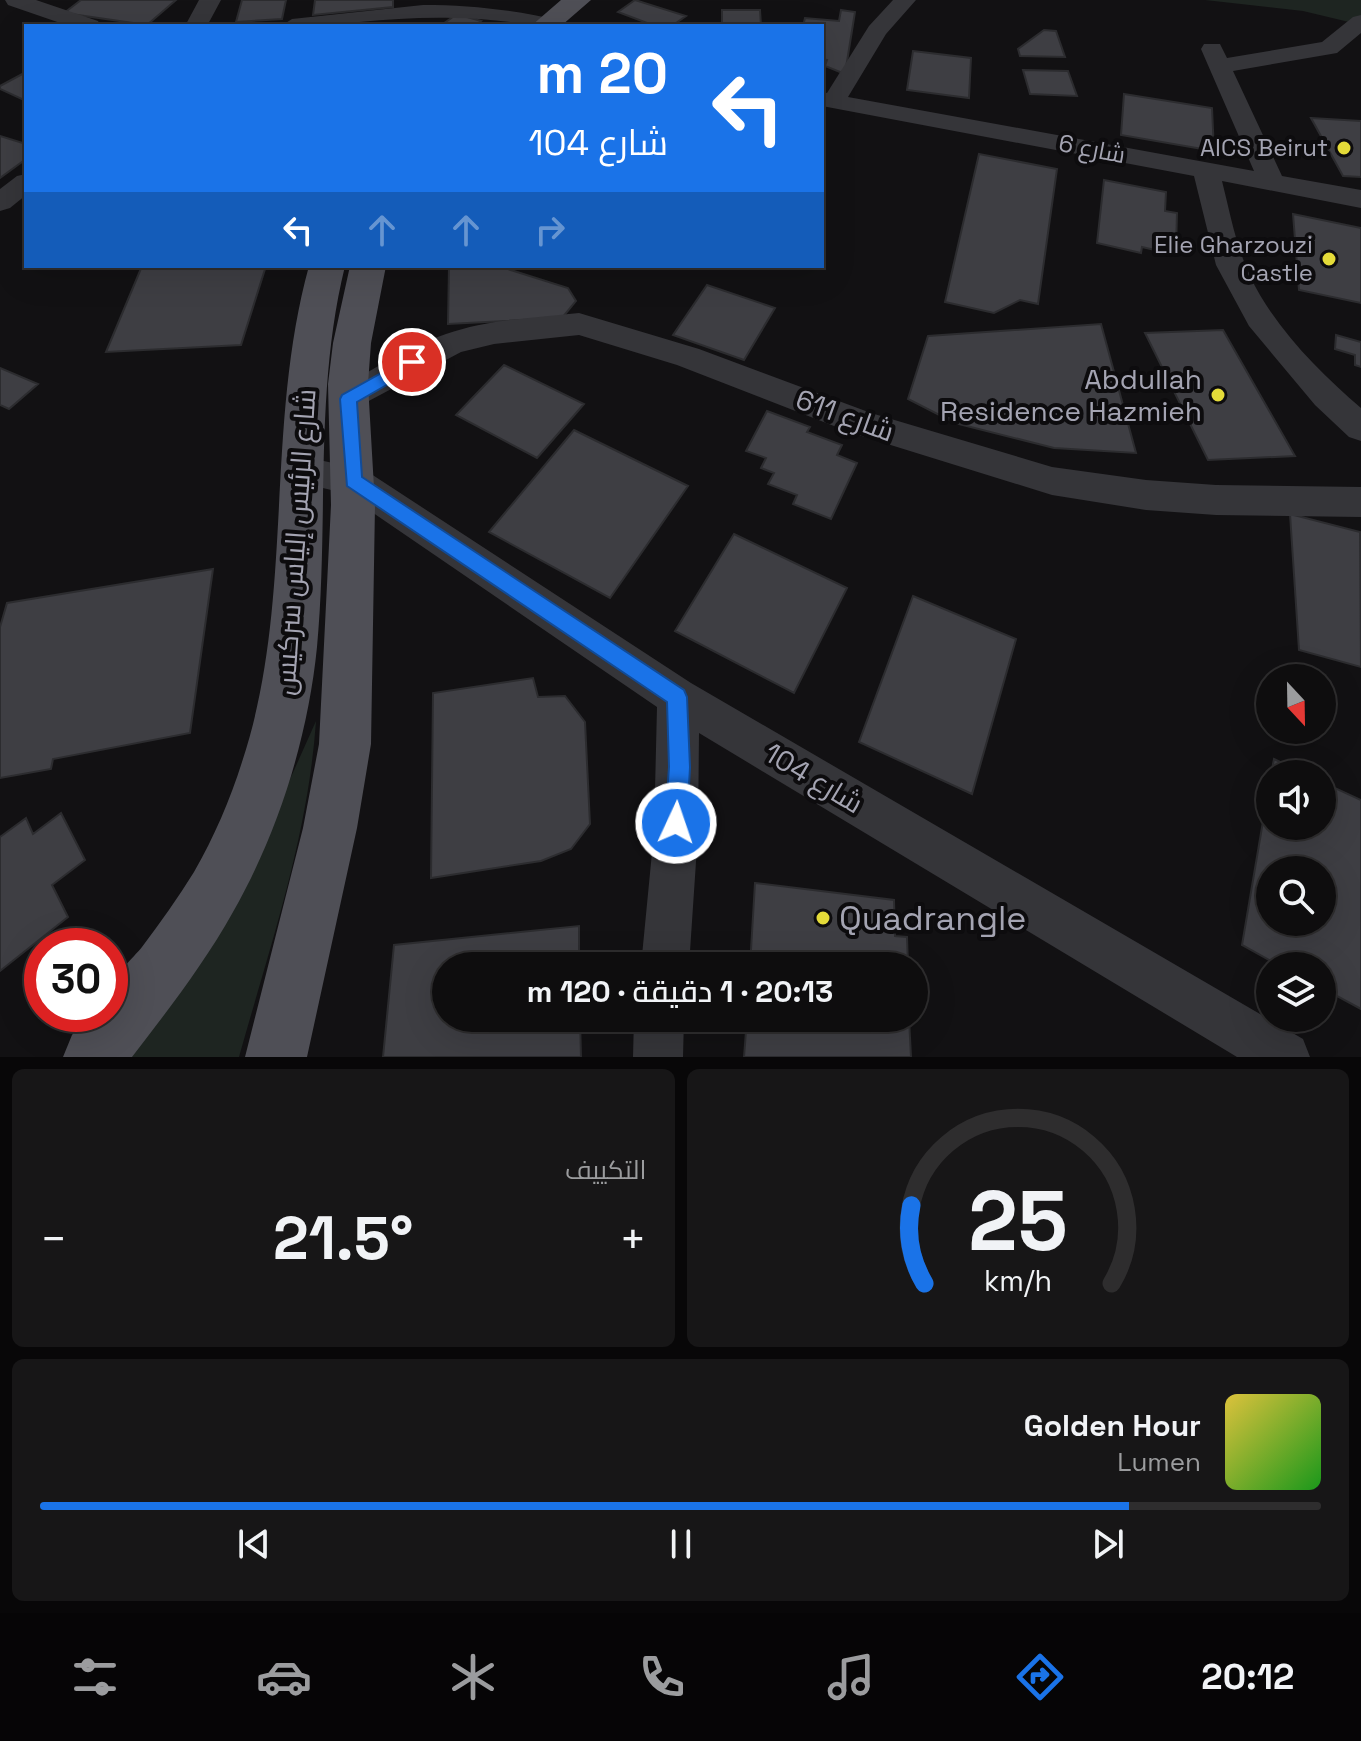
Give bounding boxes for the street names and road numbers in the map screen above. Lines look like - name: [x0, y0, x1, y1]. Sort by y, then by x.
- street label: شارع 6: [1056, 127, 1128, 171]
- street label: شارع 611: [791, 381, 899, 450]
- street label: شارع الرئيس إلياس سركيس: [266, 387, 325, 697]
- street label: شارع 104: [758, 735, 870, 822]

